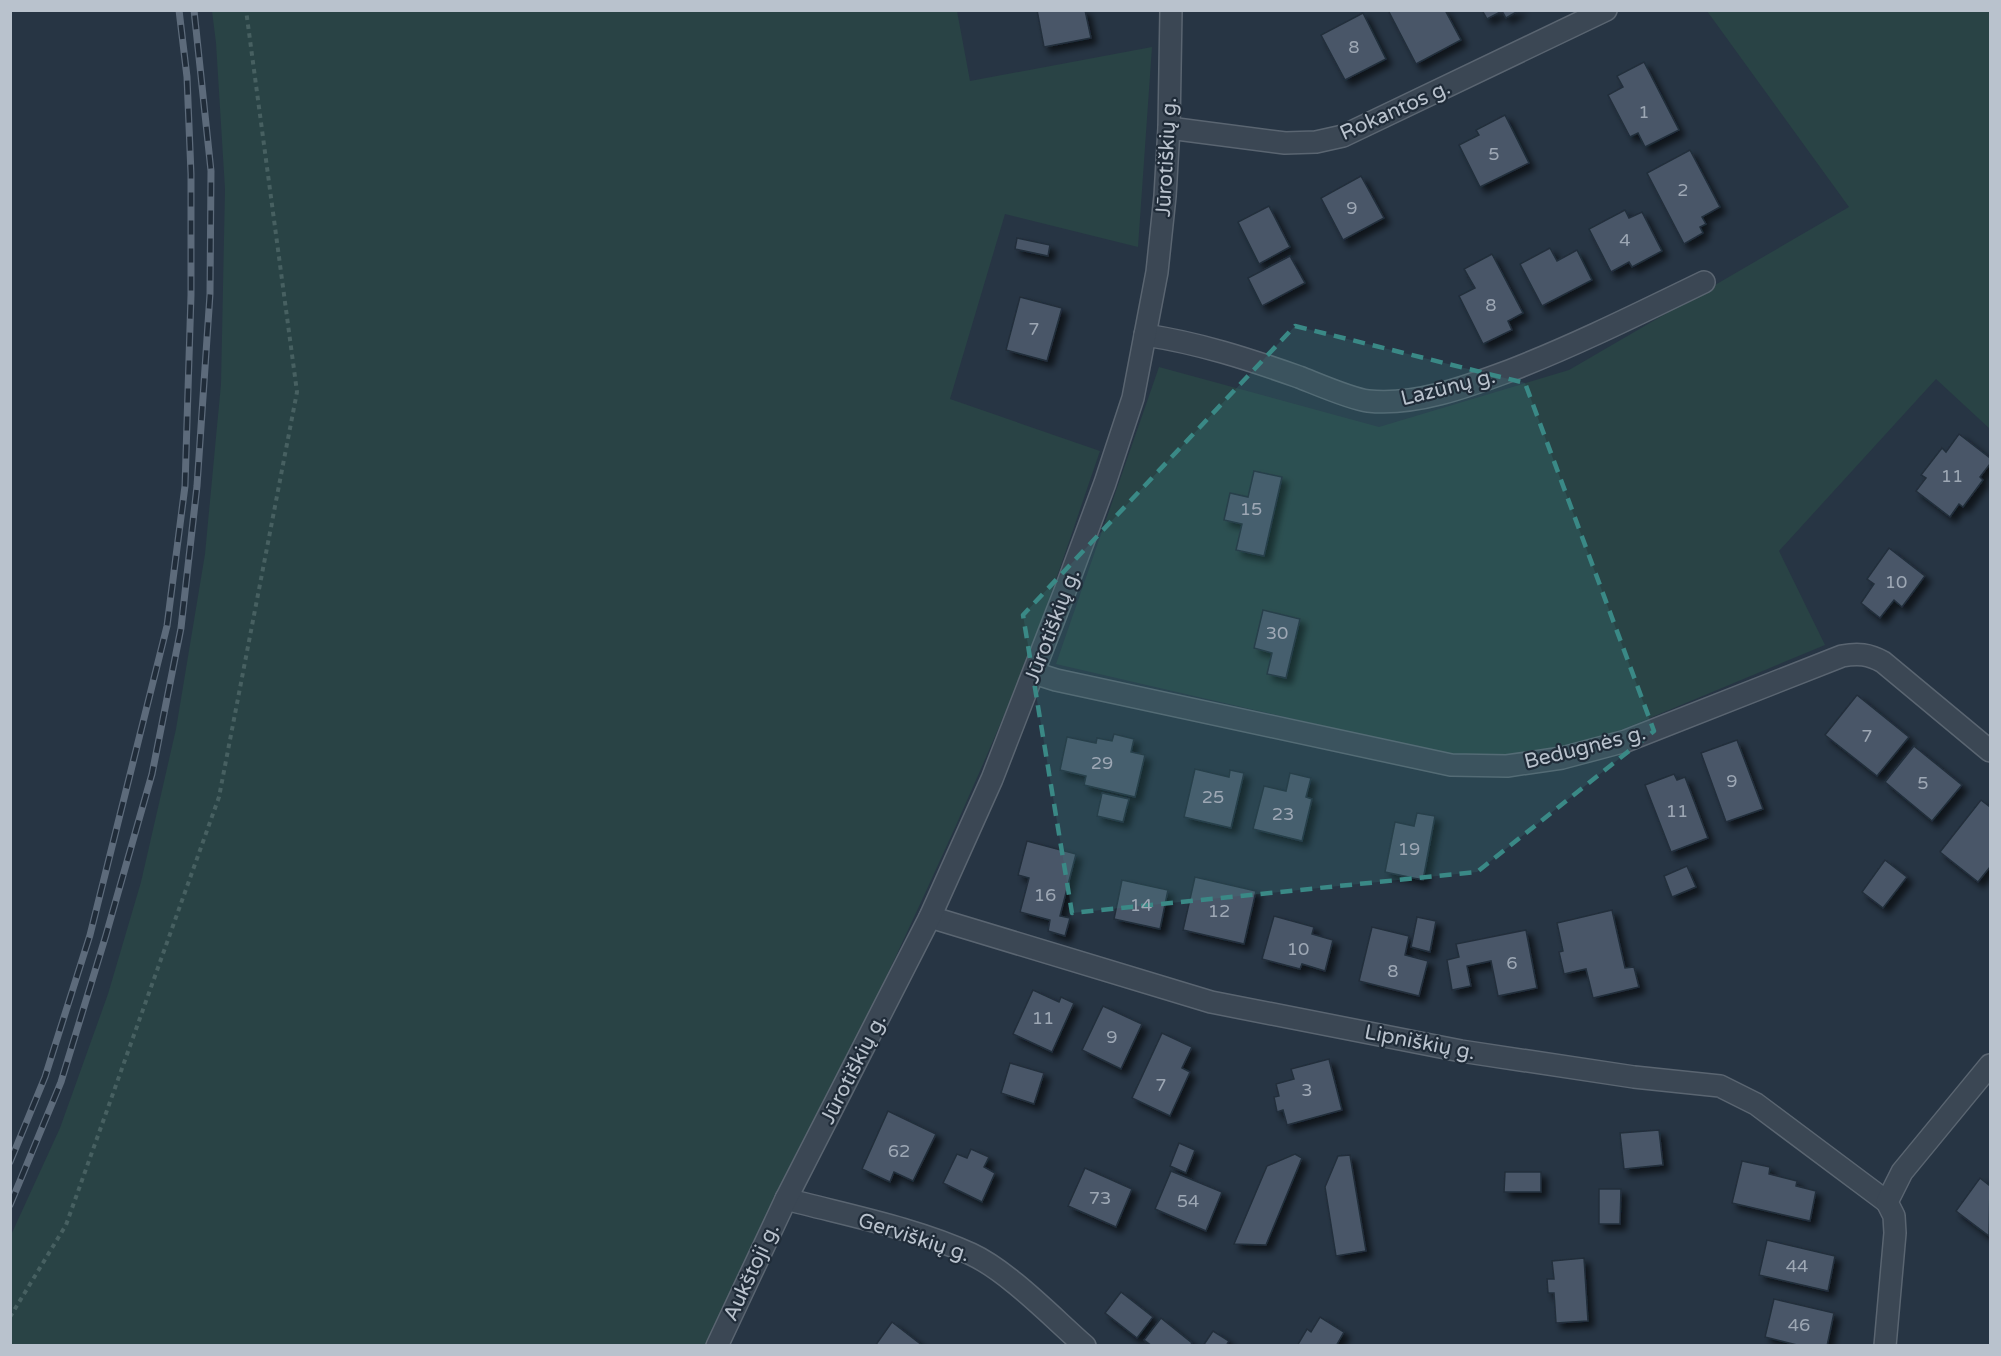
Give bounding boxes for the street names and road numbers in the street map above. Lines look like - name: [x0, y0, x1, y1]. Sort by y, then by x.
- street label: Rokantos g.: [1336, 75, 1454, 146]
- street label: Jūrotiškių g.: [1151, 96, 1182, 218]
- street label: Lazūnų g.: [1398, 364, 1498, 411]
- street label: Jūrotiškių g.: [1019, 566, 1086, 687]
- street label: Bedugnės g.: [1522, 720, 1649, 775]
- street label: Jūrotiškių g.: [815, 1010, 892, 1128]
- street label: Lipniškių g.: [1362, 1020, 1477, 1065]
- street label: Gerviškių g.: [855, 1208, 973, 1267]
- street label: Aukštoji g.: [718, 1219, 785, 1325]

